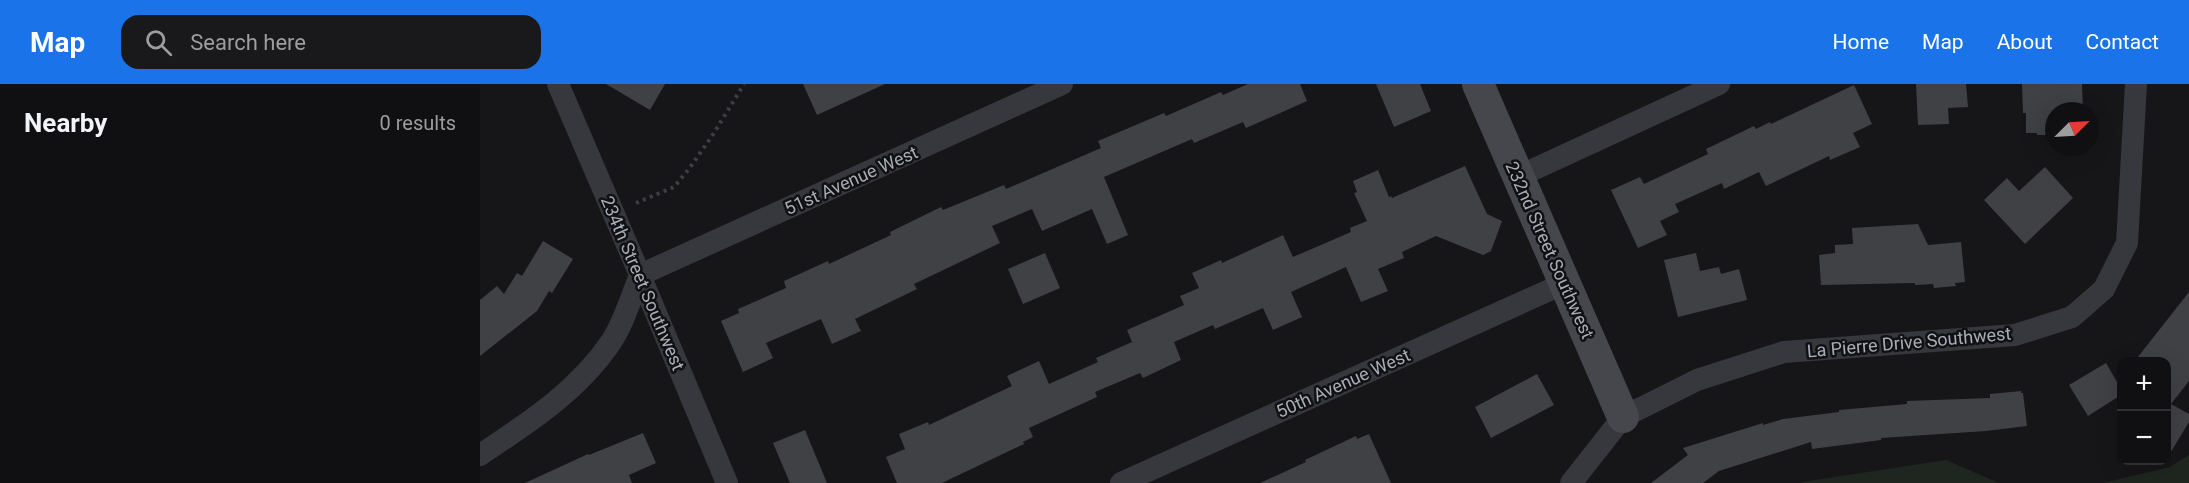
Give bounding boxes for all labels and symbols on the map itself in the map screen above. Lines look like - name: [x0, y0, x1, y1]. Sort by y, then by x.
- north arrow: [2045, 102, 2099, 156]
- street label: 51st Avenue West: [781, 141, 921, 219]
- street label: 232nd Street Southwest: [1501, 158, 1599, 342]
- street label: 234th Street Southwest: [597, 193, 689, 373]
- street label: La Pierre Drive Southwest: [1806, 323, 2012, 361]
- street label: 50th Avenue West: [1273, 344, 1413, 422]

